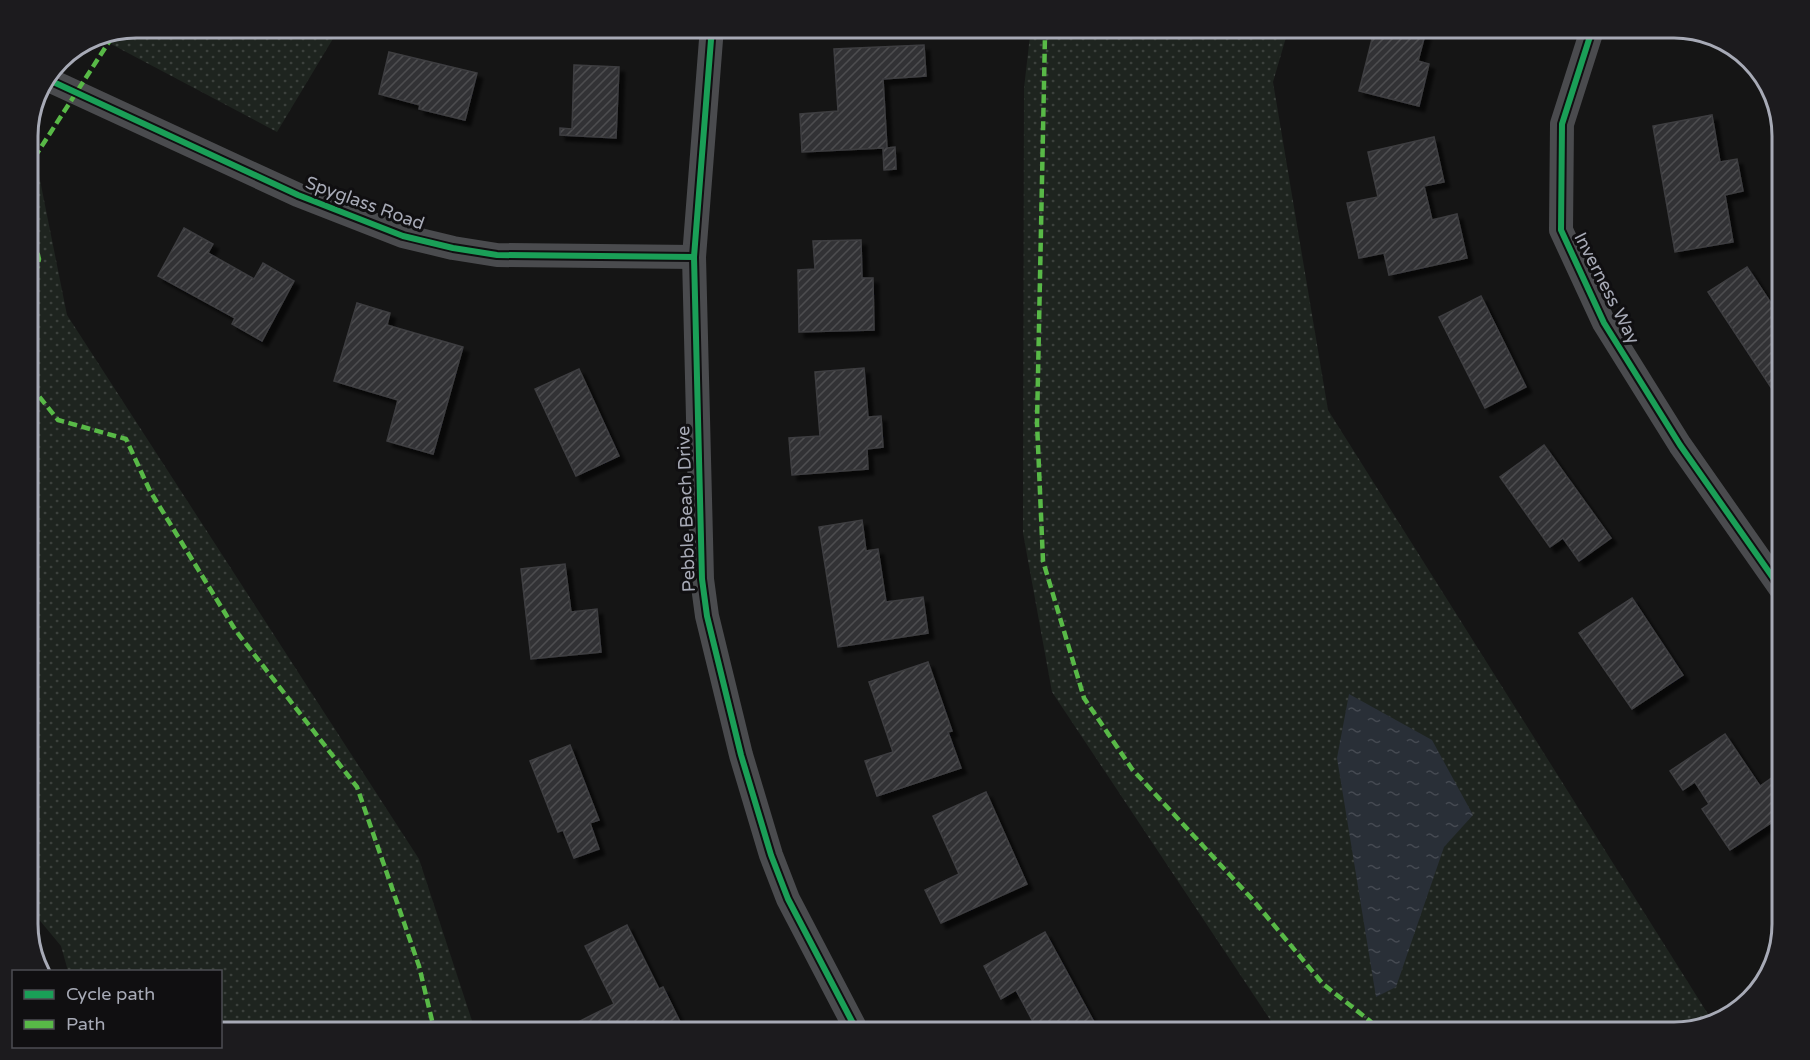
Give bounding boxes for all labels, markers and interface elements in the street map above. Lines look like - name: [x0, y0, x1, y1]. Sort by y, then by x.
- street label: Spyglass Road: [303, 171, 427, 235]
- street label: Inverness Way: [1569, 228, 1645, 348]
- street label: Pebble Beach Drive: [672, 425, 700, 593]
- legend: [12, 970, 222, 1048]
- text: Cycle path: [66, 983, 155, 1005]
- text: Path: [66, 1013, 105, 1035]

